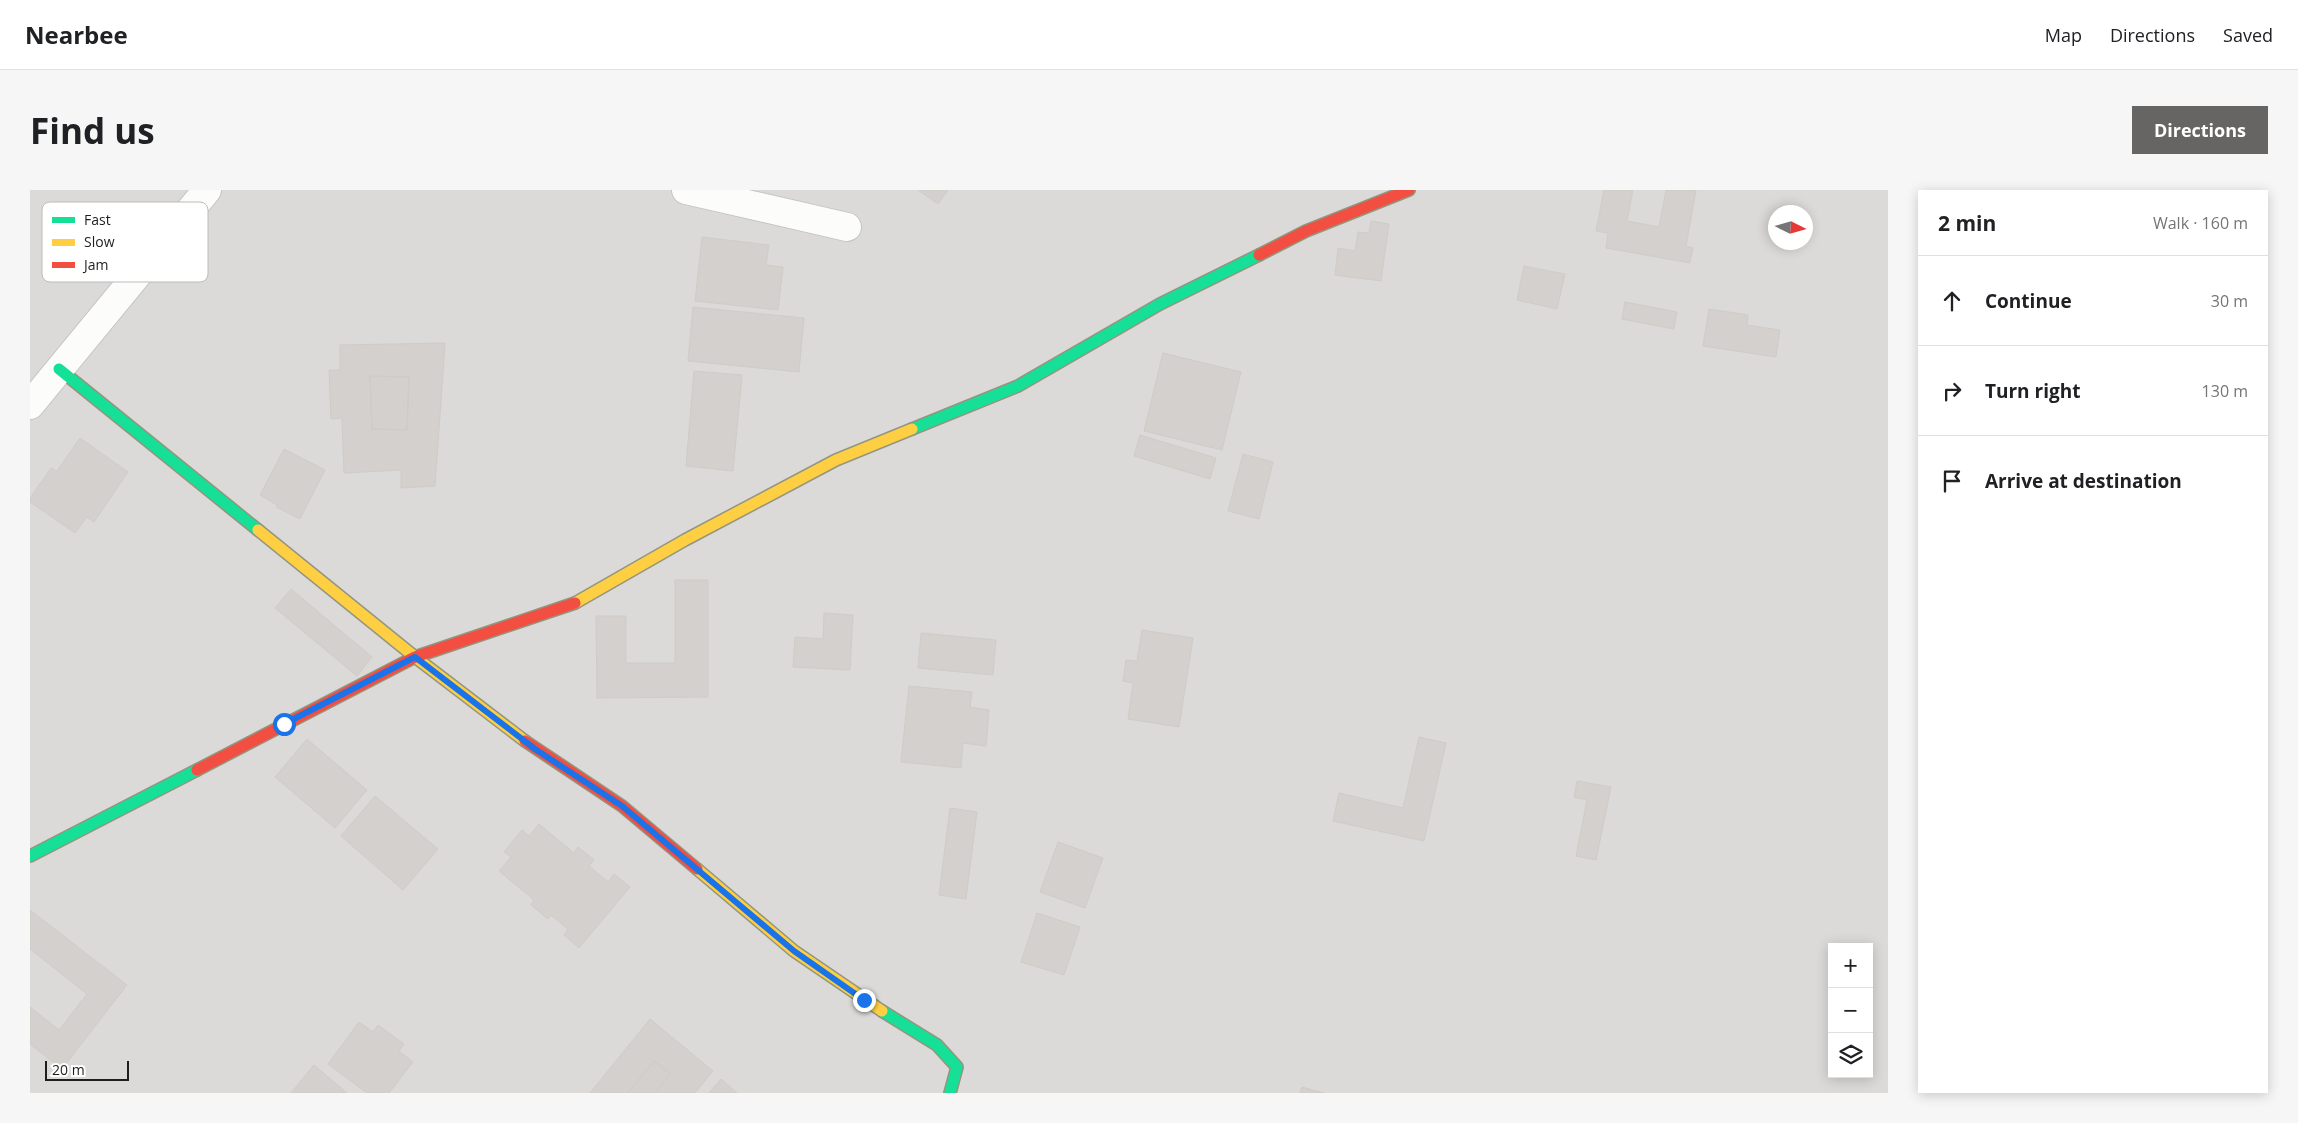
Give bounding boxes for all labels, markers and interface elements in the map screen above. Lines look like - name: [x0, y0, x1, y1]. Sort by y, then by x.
- text: Nearbee: [25, 18, 128, 51]
- text: Map: [2045, 23, 2082, 47]
- text: Directions: [2110, 23, 2195, 47]
- text: Saved: [2223, 23, 2273, 47]
- button: Directions: [2132, 106, 2268, 154]
- text: Find us: [30, 107, 155, 154]
- legend: [42, 202, 208, 282]
- north arrow: [1768, 205, 1813, 250]
- text: 2 min: [1938, 209, 1996, 237]
- text: Fast: [84, 210, 111, 229]
- text: Walk · 160 m: [2153, 212, 2248, 234]
- text: Slow: [84, 232, 115, 251]
- text: Jam: [82, 255, 109, 274]
- icon: ahead: [1938, 287, 1966, 315]
- text: Continue: [1985, 288, 2072, 314]
- text: 30 m: [2211, 290, 2248, 312]
- icon: right: [1938, 377, 1966, 405]
- text: Turn right: [1985, 378, 2080, 404]
- text: 130 m: [2202, 380, 2248, 402]
- icon: arrive: [1938, 467, 1966, 495]
- text: Arrive at destination: [1985, 468, 2182, 494]
- route start: [273, 713, 296, 736]
- map controls: [1828, 943, 1873, 1078]
- button: +: [1828, 943, 1873, 988]
- button: −: [1828, 988, 1873, 1033]
- route end: [853, 989, 876, 1012]
- button: layers: [1828, 1033, 1873, 1078]
- scale bar: [45, 1058, 129, 1081]
- text: 20 m: [52, 1060, 85, 1079]

